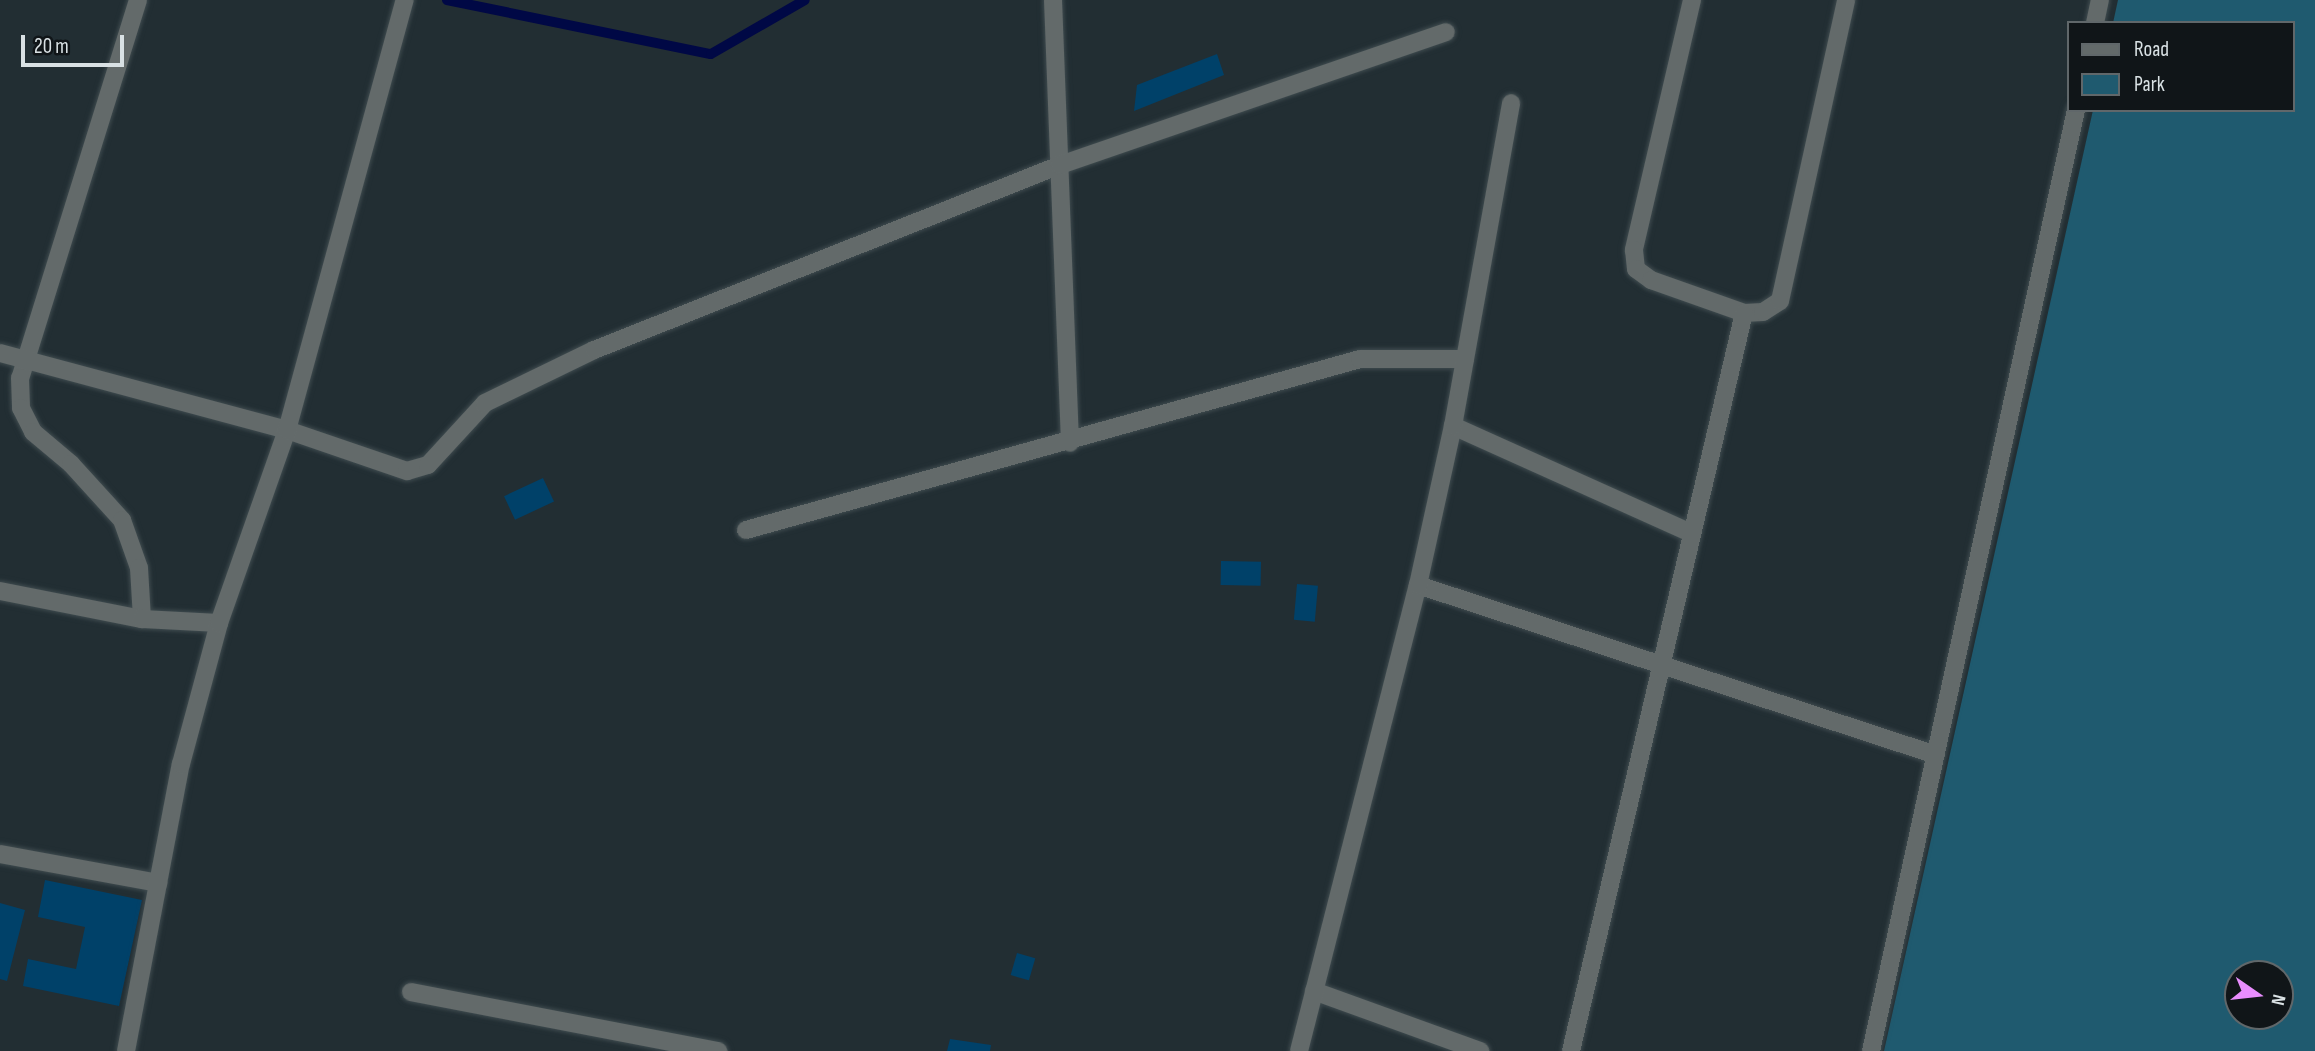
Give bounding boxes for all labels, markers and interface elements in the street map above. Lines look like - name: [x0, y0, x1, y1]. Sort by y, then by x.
- scale bar: [24, 21, 128, 65]
- legend: [2066, 21, 2294, 112]
- text: 20 m: [34, 34, 69, 59]
- text: Road: [2134, 37, 2169, 62]
- text: Park: [2134, 72, 2165, 97]
- north arrow: [2224, 960, 2294, 1030]
- text: N: [2266, 992, 2290, 1007]

